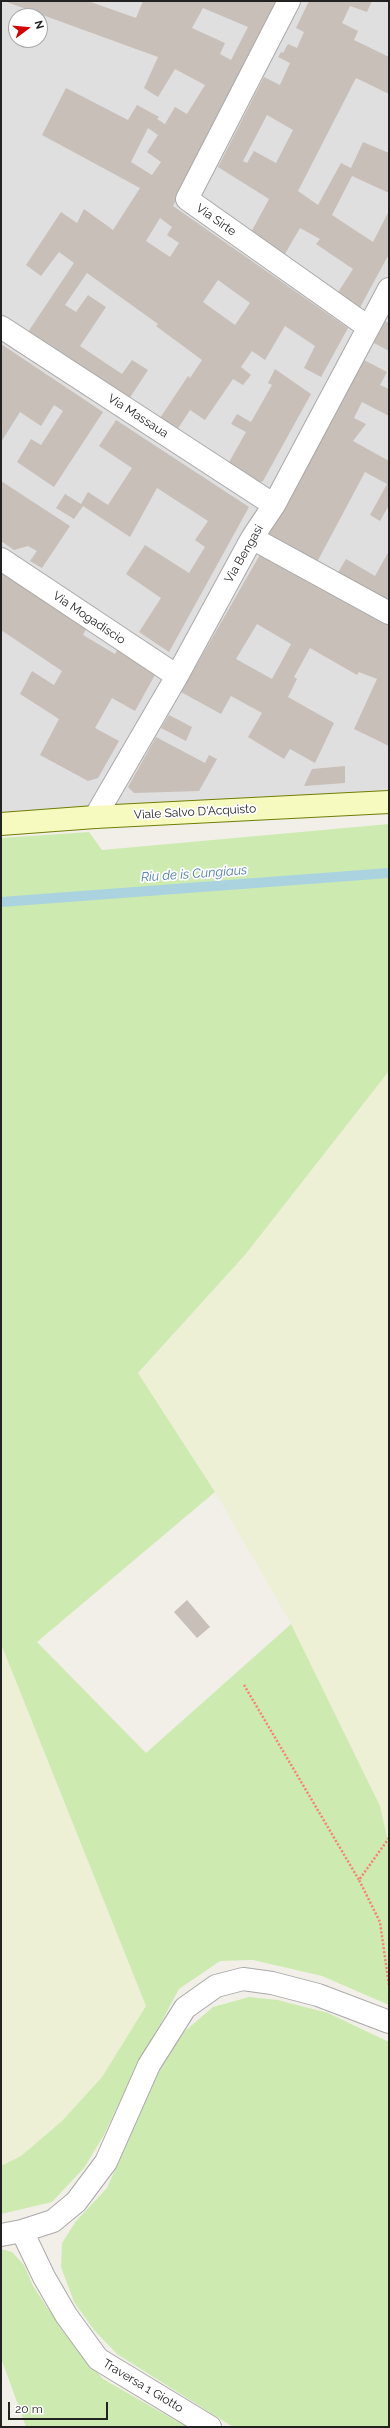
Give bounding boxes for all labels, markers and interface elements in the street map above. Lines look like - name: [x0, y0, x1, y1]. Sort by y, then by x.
- north arrow: [8, 8, 48, 48]
- text: N: [32, 19, 46, 31]
- street label: Via Sirte: [193, 201, 239, 239]
- street label: Via Massaua: [105, 391, 171, 441]
- street label: Via Bengasi: [222, 522, 266, 586]
- street label: Via Mogadiscio: [50, 589, 128, 647]
- street label: Viale Salvo D'Acquisto: [133, 802, 257, 822]
- water label: Riu de is Cungiaus: [140, 863, 248, 885]
- street label: Traversa 1 Giotto: [100, 2356, 186, 2416]
- scale bar: [10, 2394, 110, 2420]
- text: 20 m: [15, 2402, 43, 2416]

